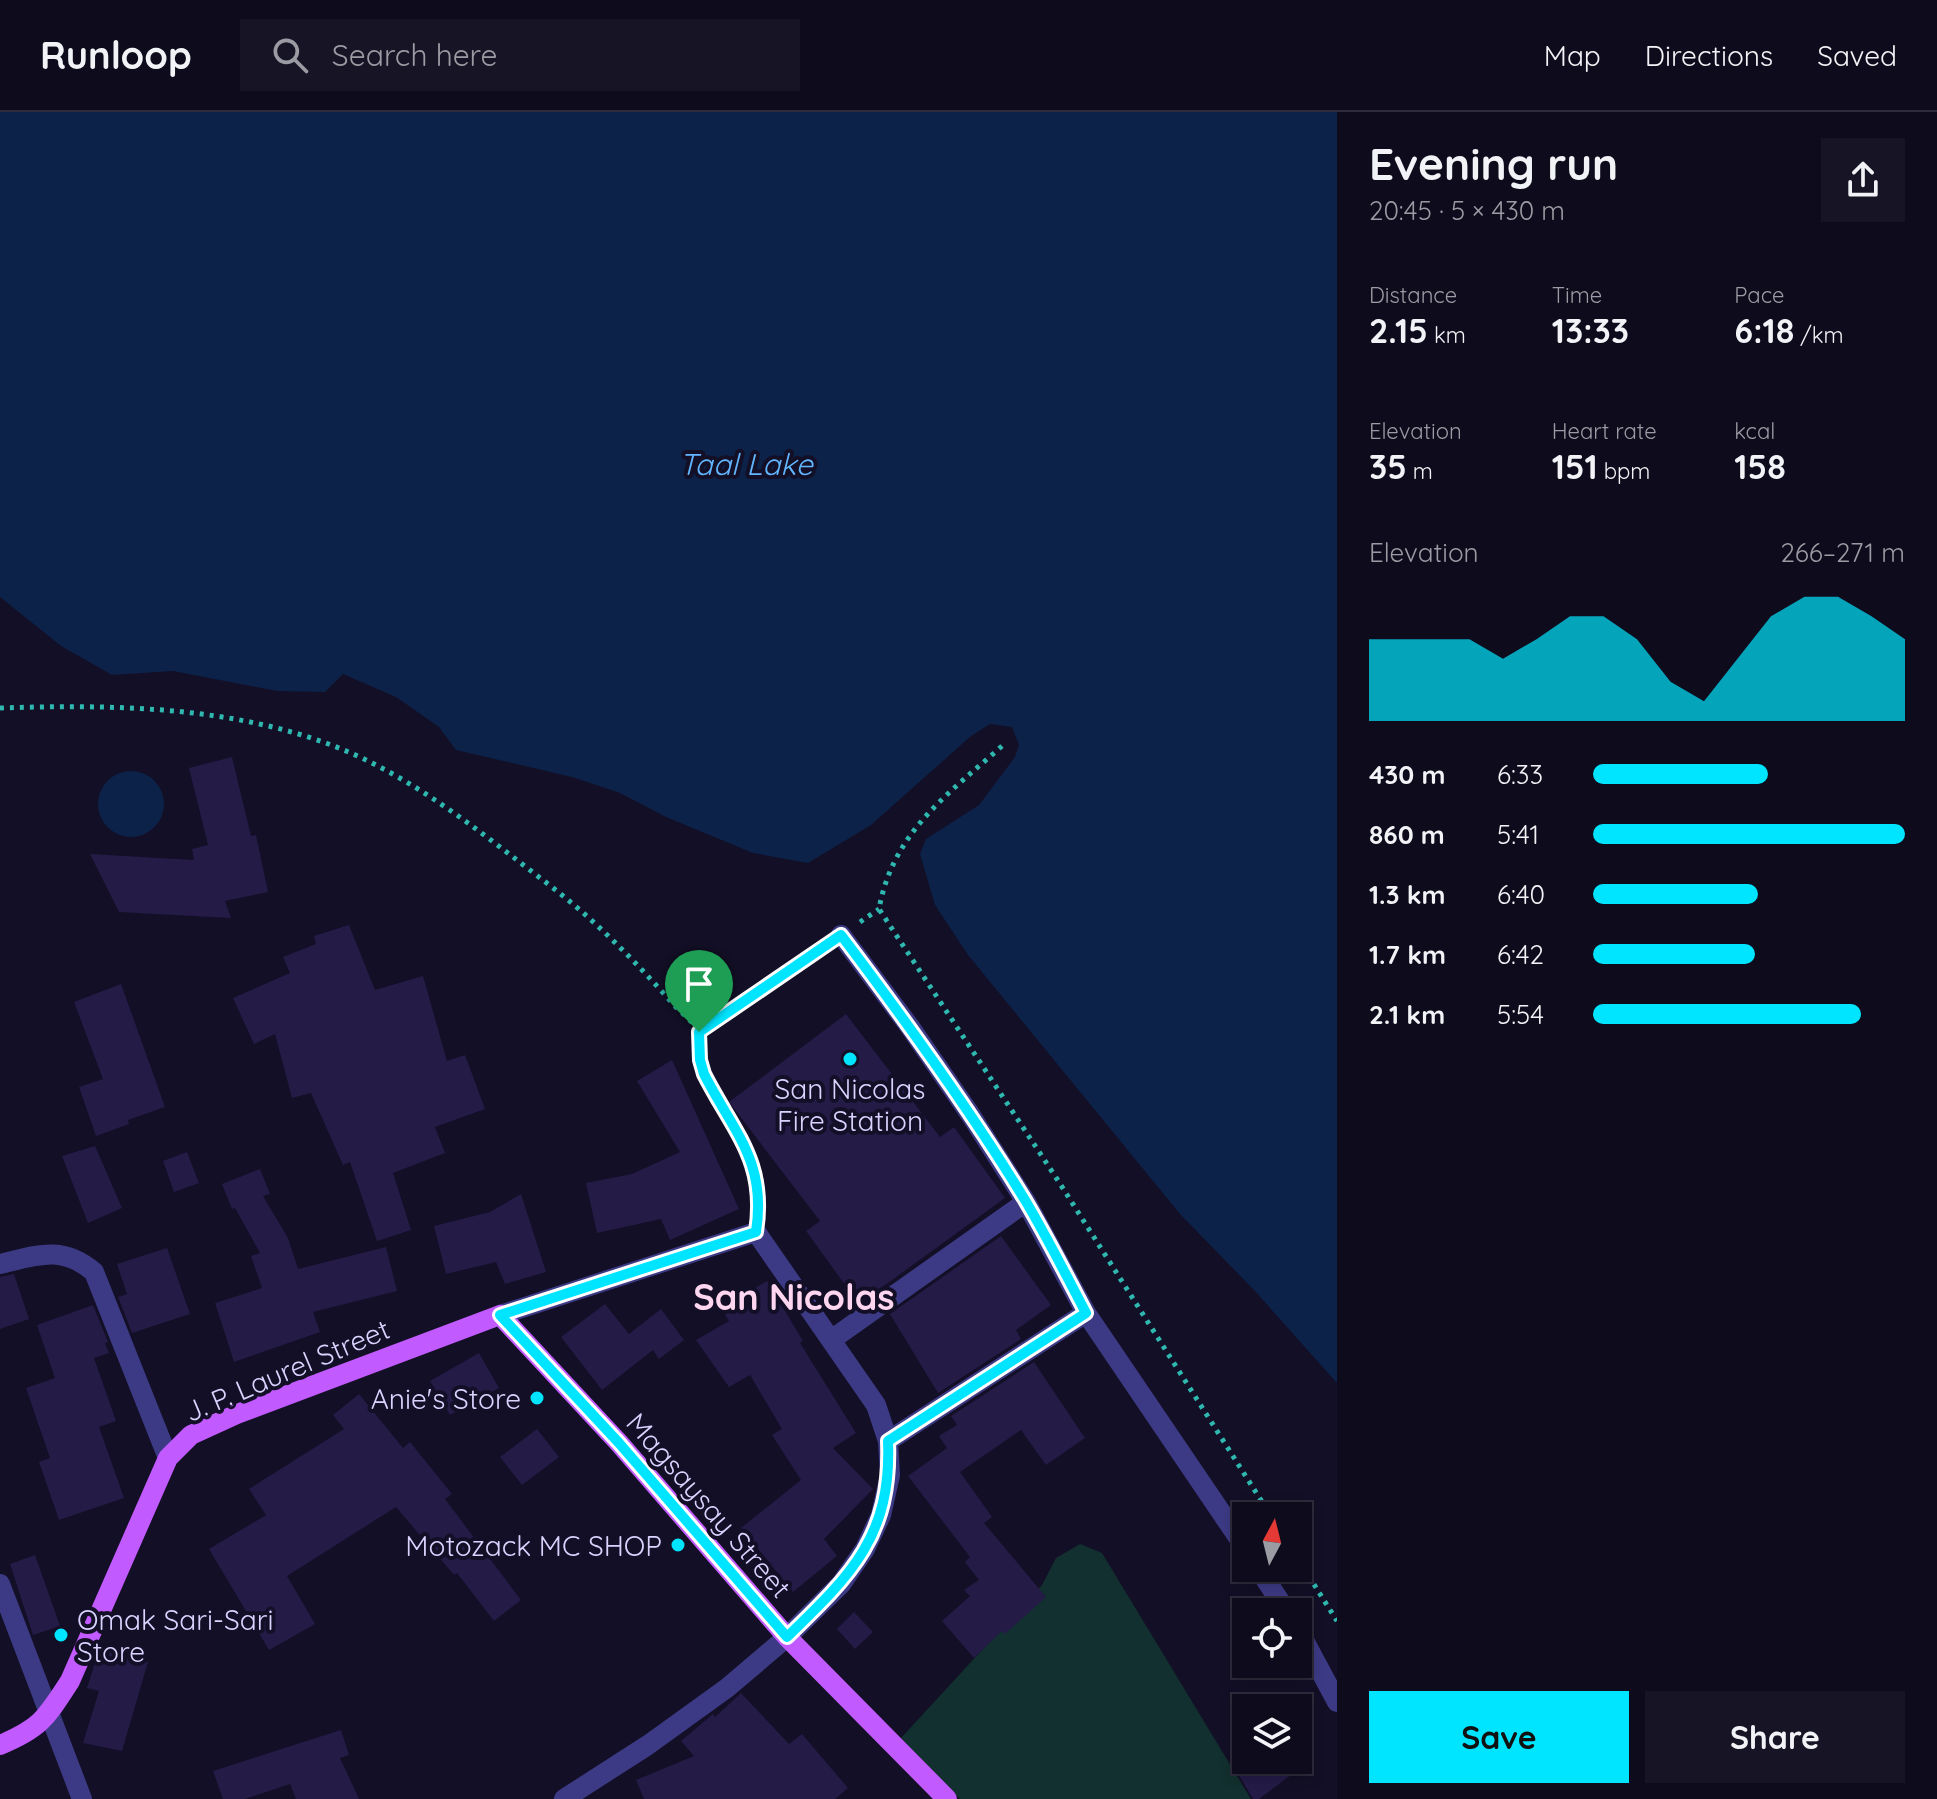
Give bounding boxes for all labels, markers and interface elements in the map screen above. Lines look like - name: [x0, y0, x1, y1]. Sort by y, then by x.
- search box: [240, 19, 800, 91]
- text: Runloop: [40, 31, 192, 79]
- icon: search: [268, 33, 312, 77]
- text: Search here: [332, 36, 497, 74]
- text: Map: [1544, 38, 1601, 73]
- text: Directions: [1645, 38, 1773, 73]
- text: Saved: [1817, 38, 1897, 73]
- text: Evening run: [1369, 136, 1618, 191]
- button: share: [1821, 138, 1905, 222]
- text: 20:45 · 5 × 430 m: [1369, 194, 1565, 227]
- text: Distance: [1369, 281, 1457, 309]
- text: Time: [1552, 281, 1602, 309]
- text: Pace: [1734, 281, 1785, 309]
- text: 2.15: [1369, 309, 1428, 352]
- text: 13:33: [1552, 309, 1629, 352]
- text: 6:18: [1734, 309, 1794, 352]
- text: km: [1428, 321, 1466, 349]
- text: /km: [1794, 321, 1844, 349]
- text: Elevation: [1369, 417, 1462, 445]
- text: Heart rate: [1552, 417, 1657, 445]
- text: kcal: [1734, 417, 1775, 445]
- water label: Taal Lake: [679, 445, 814, 483]
- text: 35: [1369, 445, 1407, 488]
- text: 151: [1552, 445, 1598, 488]
- text: 158: [1734, 445, 1786, 488]
- text: m: [1407, 457, 1433, 485]
- text: bpm: [1598, 457, 1650, 485]
- text: Elevation: [1369, 536, 1479, 569]
- text: 266–271 m: [1780, 536, 1905, 569]
- text: 430 m: [1369, 758, 1445, 791]
- text: 6:33: [1497, 758, 1543, 791]
- text: 860 m: [1369, 818, 1445, 851]
- text: 5:41: [1497, 818, 1539, 851]
- text: 1.3 km: [1369, 878, 1446, 911]
- text: 6:40: [1497, 878, 1545, 911]
- text: 1.7 km: [1369, 938, 1446, 971]
- text: 6:42: [1497, 938, 1544, 971]
- pin: [665, 950, 733, 1032]
- icon: arrive: [677, 962, 721, 1006]
- text: 2.1 km: [1369, 998, 1445, 1031]
- text: 5:54: [1497, 998, 1544, 1031]
- marker: San Nicolas Fire Station: [841, 1050, 859, 1068]
- place label: San Nicolas Fire Station: [775, 1071, 925, 1138]
- district label: San Nicolas: [693, 1274, 895, 1319]
- street label: J. P. Laurel Street: [179, 1311, 395, 1429]
- place label: Anie's Store: [371, 1381, 521, 1416]
- marker: Anie's Store: [528, 1389, 546, 1407]
- street label: Magsaysay Street: [619, 1405, 799, 1605]
- north arrow: [1232, 1502, 1312, 1582]
- map controls: [1232, 1502, 1312, 1774]
- place label: Motozack MC SHOP: [405, 1528, 662, 1563]
- marker: Motozack MC SHOP: [669, 1536, 687, 1554]
- button: locate: [1232, 1598, 1312, 1678]
- place label: Omak Sari-Sari Store: [77, 1602, 273, 1669]
- marker: Omak Sari-Sari Store: [52, 1626, 70, 1644]
- button: Save: [1369, 1691, 1629, 1783]
- button: Share: [1645, 1691, 1905, 1783]
- button: layers: [1232, 1694, 1312, 1774]

